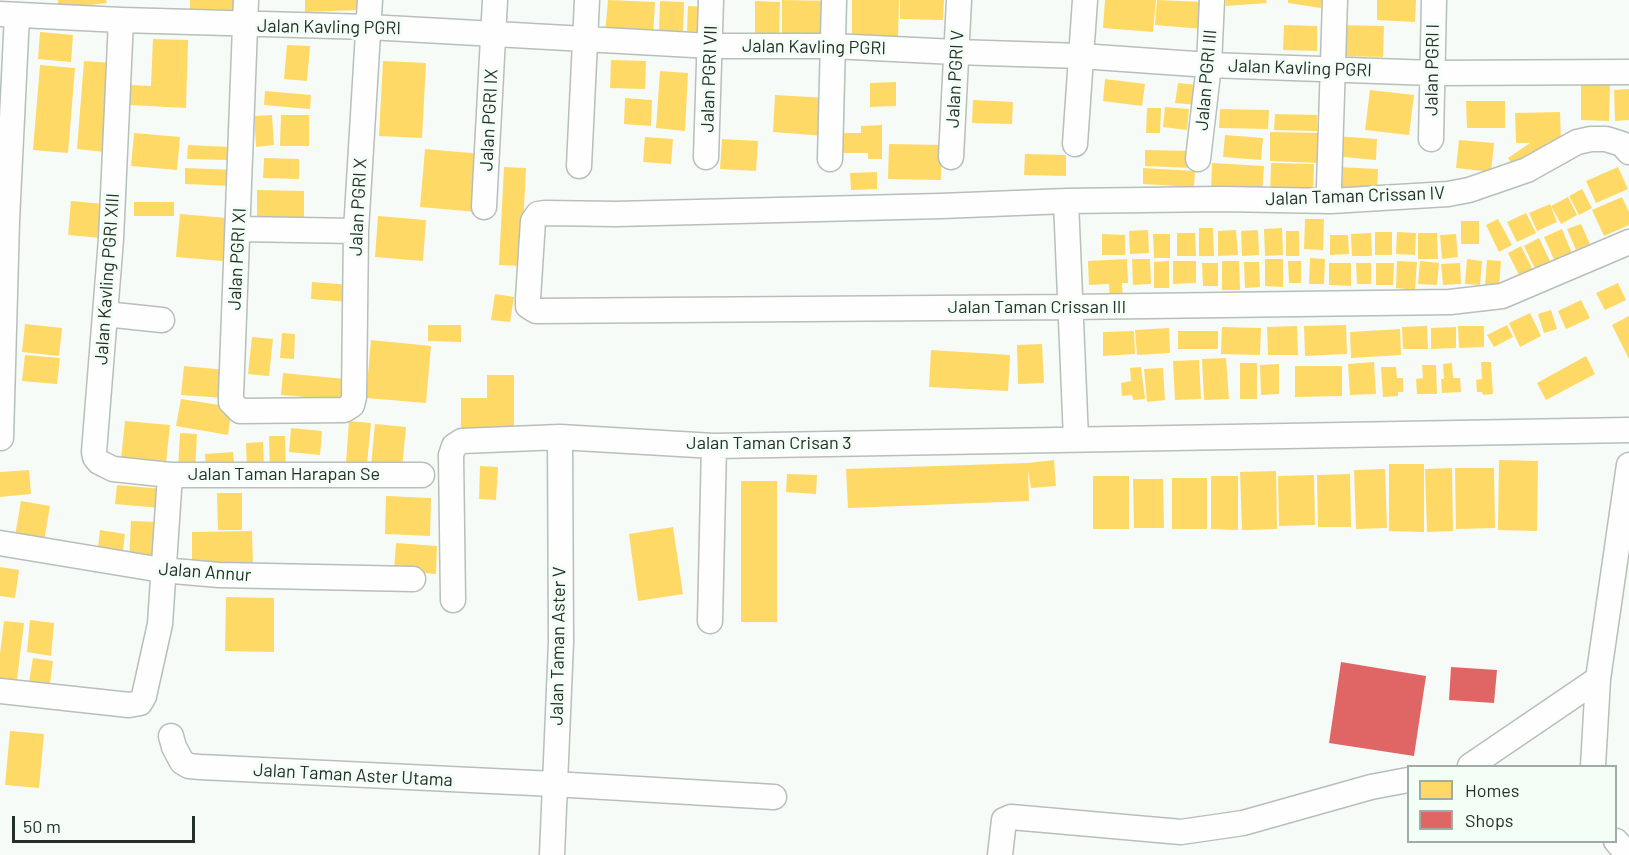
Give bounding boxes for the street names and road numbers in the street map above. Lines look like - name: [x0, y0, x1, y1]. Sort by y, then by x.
- street label: Jalan Kavling PGRI: [257, 15, 401, 39]
- street label: Jalan PGRI I: [1420, 24, 1444, 116]
- street label: Jalan PGRI VII: [696, 25, 722, 133]
- street label: Jalan PGRI III: [1191, 29, 1221, 131]
- street label: Jalan PGRI V: [942, 30, 968, 128]
- street label: Jalan Kavling PGRI: [742, 35, 886, 59]
- street label: Jalan Kavling PGRI: [1228, 55, 1372, 81]
- street label: Jalan PGRI IX: [476, 68, 502, 172]
- street label: Jalan PGRI X: [345, 158, 371, 256]
- street label: Jalan Taman Crissan IV: [1265, 182, 1445, 210]
- street label: Jalan Kavling PGRI XIII: [90, 192, 124, 366]
- street label: Jalan PGRI XI: [224, 207, 250, 311]
- street label: Jalan Taman Crissan III: [948, 296, 1126, 318]
- street label: Jalan Taman Crisan 3: [686, 432, 852, 454]
- street label: Jalan Taman Harapan Se: [188, 463, 380, 485]
- street label: Jalan Annur: [158, 558, 252, 586]
- street label: Jalan Taman Aster V: [546, 566, 570, 726]
- street label: Jalan Taman Aster Utama: [253, 759, 453, 791]

